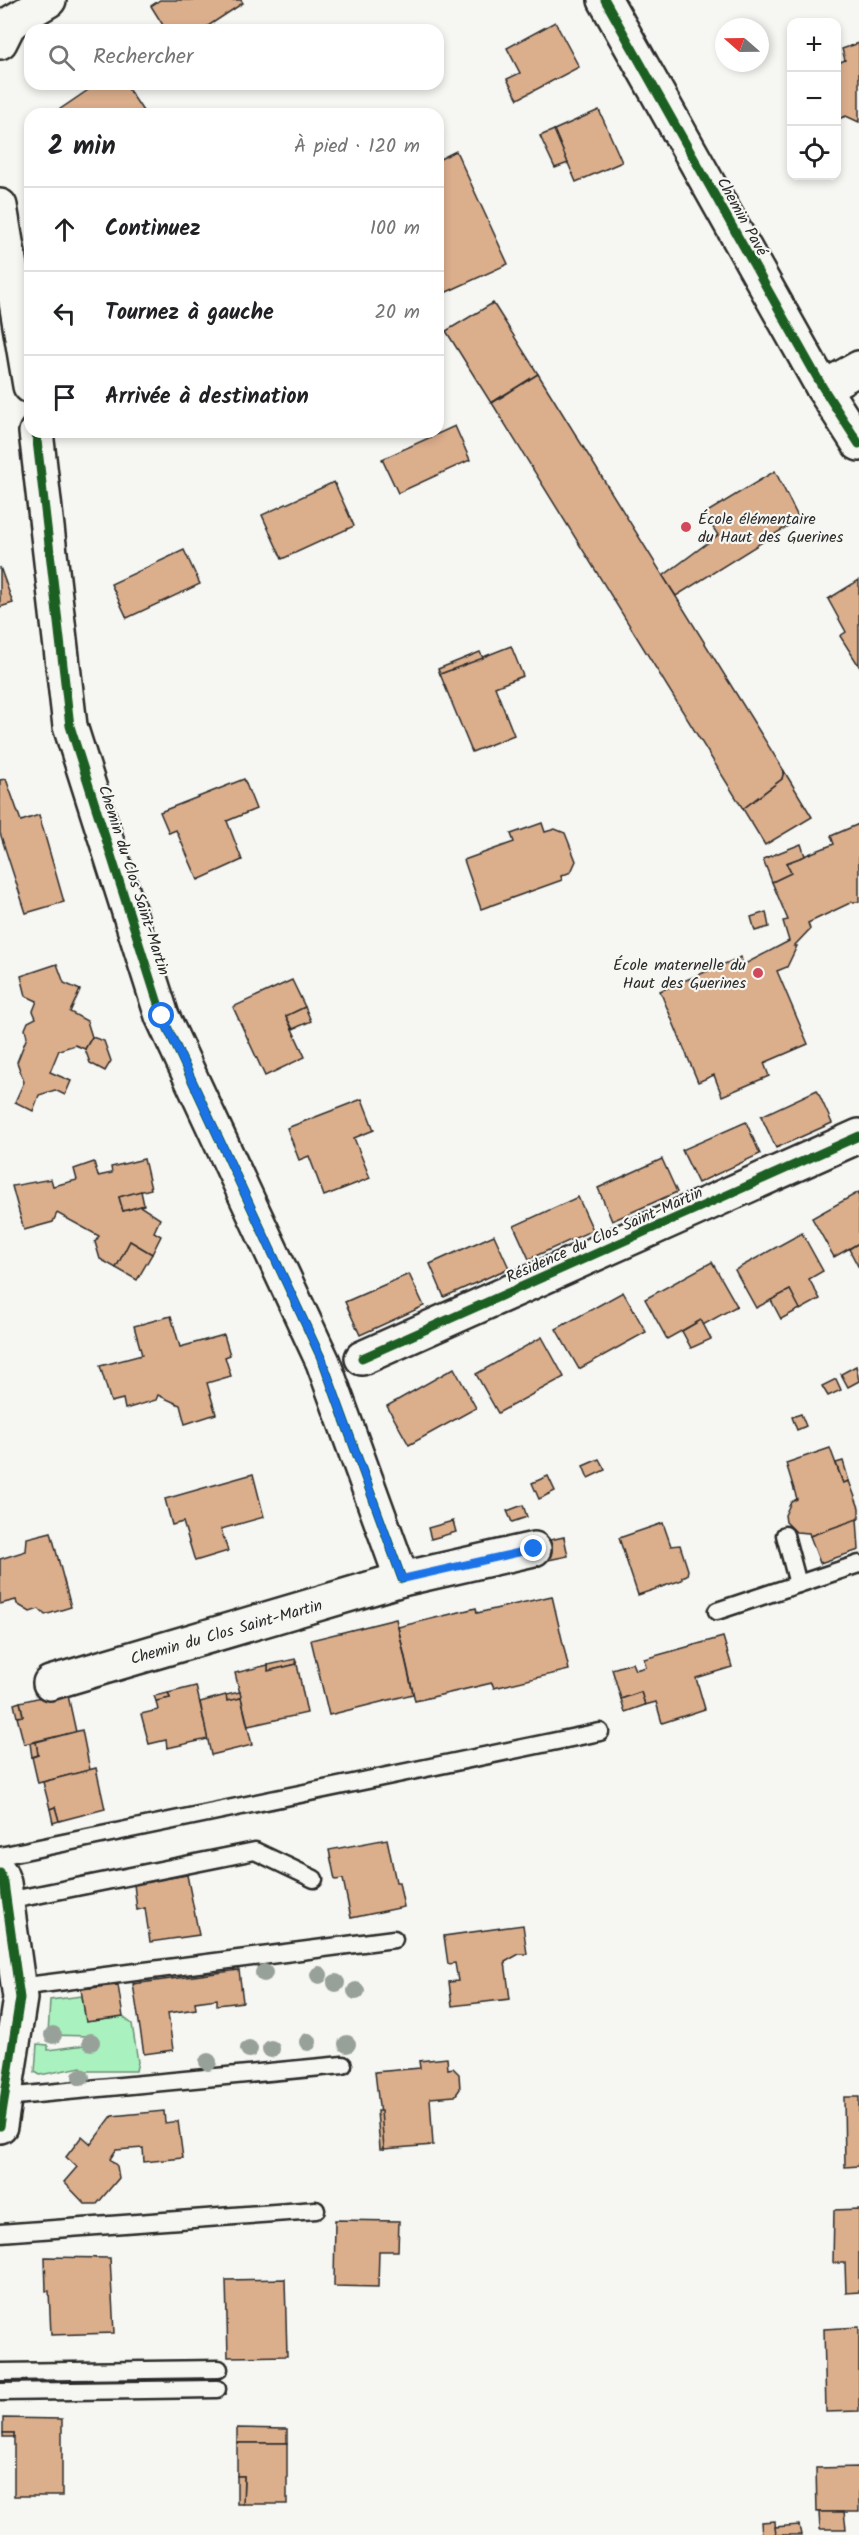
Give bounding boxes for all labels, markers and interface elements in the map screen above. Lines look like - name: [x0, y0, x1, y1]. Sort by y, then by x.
- north arrow: [715, 18, 769, 72]
- map controls: [787, 18, 841, 180]
- button: +: [787, 18, 841, 72]
- search box: [24, 24, 444, 90]
- text: Rechercher: [93, 40, 193, 75]
- icon: search: [45, 41, 78, 74]
- button: −: [787, 72, 841, 126]
- text: 2 min: [48, 126, 116, 168]
- button: locate: [787, 126, 841, 180]
- text: À pied · 120 m: [294, 131, 420, 163]
- street label: Chemin Pavé: [710, 173, 774, 262]
- text: Continuez: [105, 212, 201, 247]
- icon: ahead: [48, 213, 81, 246]
- text: 100 m: [370, 213, 420, 245]
- text: Tournez à gauche: [105, 296, 274, 331]
- icon: left: [48, 297, 81, 330]
- text: 20 m: [374, 297, 420, 329]
- text: Arrivée à destination: [105, 380, 309, 415]
- icon: arrive: [48, 381, 81, 414]
- place label: École élémentaire du Haut des Guerines: [698, 507, 844, 550]
- marker: École élémentaire du Haut des Guerines: [679, 520, 693, 534]
- street label: Chemin du Clos Saint-Martin: [91, 782, 176, 979]
- place label: École maternelle du Haut des Guerines: [613, 953, 746, 996]
- marker: École maternelle du Haut des Guerines: [751, 966, 765, 980]
- route start: [148, 1002, 174, 1028]
- street label: Résidence du Clos Saint-Martin: [502, 1181, 707, 1290]
- route end: [520, 1535, 546, 1561]
- street label: Chemin du Clos Saint-Martin: [127, 1593, 325, 1672]

